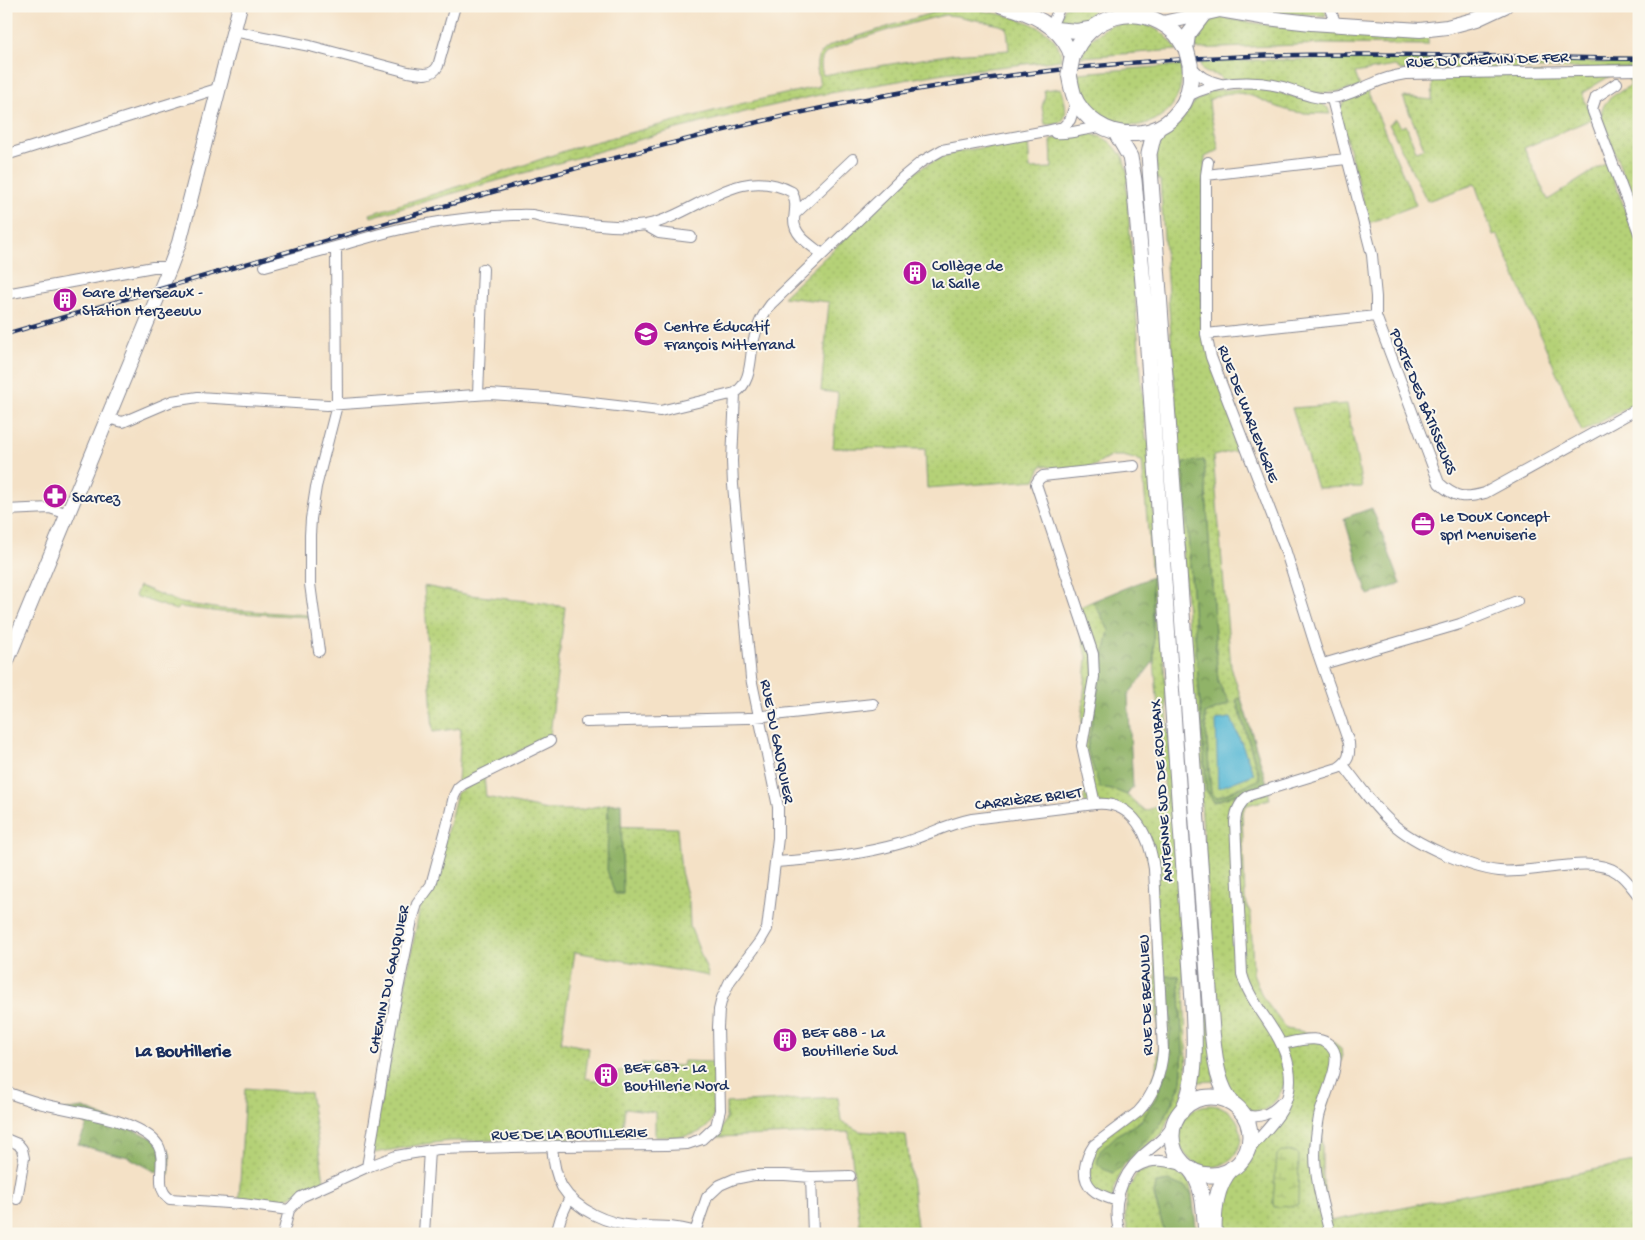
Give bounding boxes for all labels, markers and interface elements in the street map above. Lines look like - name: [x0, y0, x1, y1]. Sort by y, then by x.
- street label: RUE DU CHEMIN DE FER: [1406, 49, 1569, 74]
- place label: Collège de la Salle: [932, 258, 1004, 295]
- building icon: Collège de la Salle: [902, 260, 928, 286]
- place label: Gare d'Herseaux - Station Herzeeuw: [82, 285, 203, 322]
- building icon: Gare d'Herseaux - Station Herzeeuw: [52, 287, 78, 313]
- place label: Centre Éducatif François Mitterrand: [663, 319, 796, 356]
- school or university icon: Centre Éducatif François Mitterrand: [633, 321, 659, 347]
- street label: PORTE DES BÂTISSEURS: [1383, 325, 1462, 479]
- street label: RUE DE WARLENGRIE: [1212, 343, 1282, 487]
- pharmacy icon: Scarcez: [42, 483, 68, 509]
- place label: Scarcez: [72, 490, 121, 509]
- place label: Le Doux Concept sprl Menuiserie: [1440, 509, 1551, 546]
- office icon: Le Doux Concept sprl Menuiserie: [1410, 511, 1436, 537]
- street label: RUE DU GAUQUIER: [754, 678, 797, 806]
- street label: ANTENNE SUD DE ROUBAIX: [1148, 698, 1179, 883]
- street label: CARRIÈRE BRIET: [974, 784, 1084, 816]
- street label: CHEMIN DU GAUQUIER: [365, 903, 416, 1056]
- street label: RUE DE BEAULIEU: [1136, 934, 1159, 1056]
- place label: BEF 688 - La Boutillerie Sud: [801, 1025, 898, 1062]
- building icon: BEF 688 - La Boutillerie Sud: [772, 1027, 798, 1053]
- district label: La Boutillerie: [135, 1042, 232, 1063]
- place label: BEF 687 - La Boutillerie Nord: [623, 1060, 730, 1097]
- building icon: BEF 687 - La Boutillerie Nord: [593, 1062, 619, 1088]
- street label: RUE DE LA BOUTILLERIE: [491, 1125, 648, 1146]

